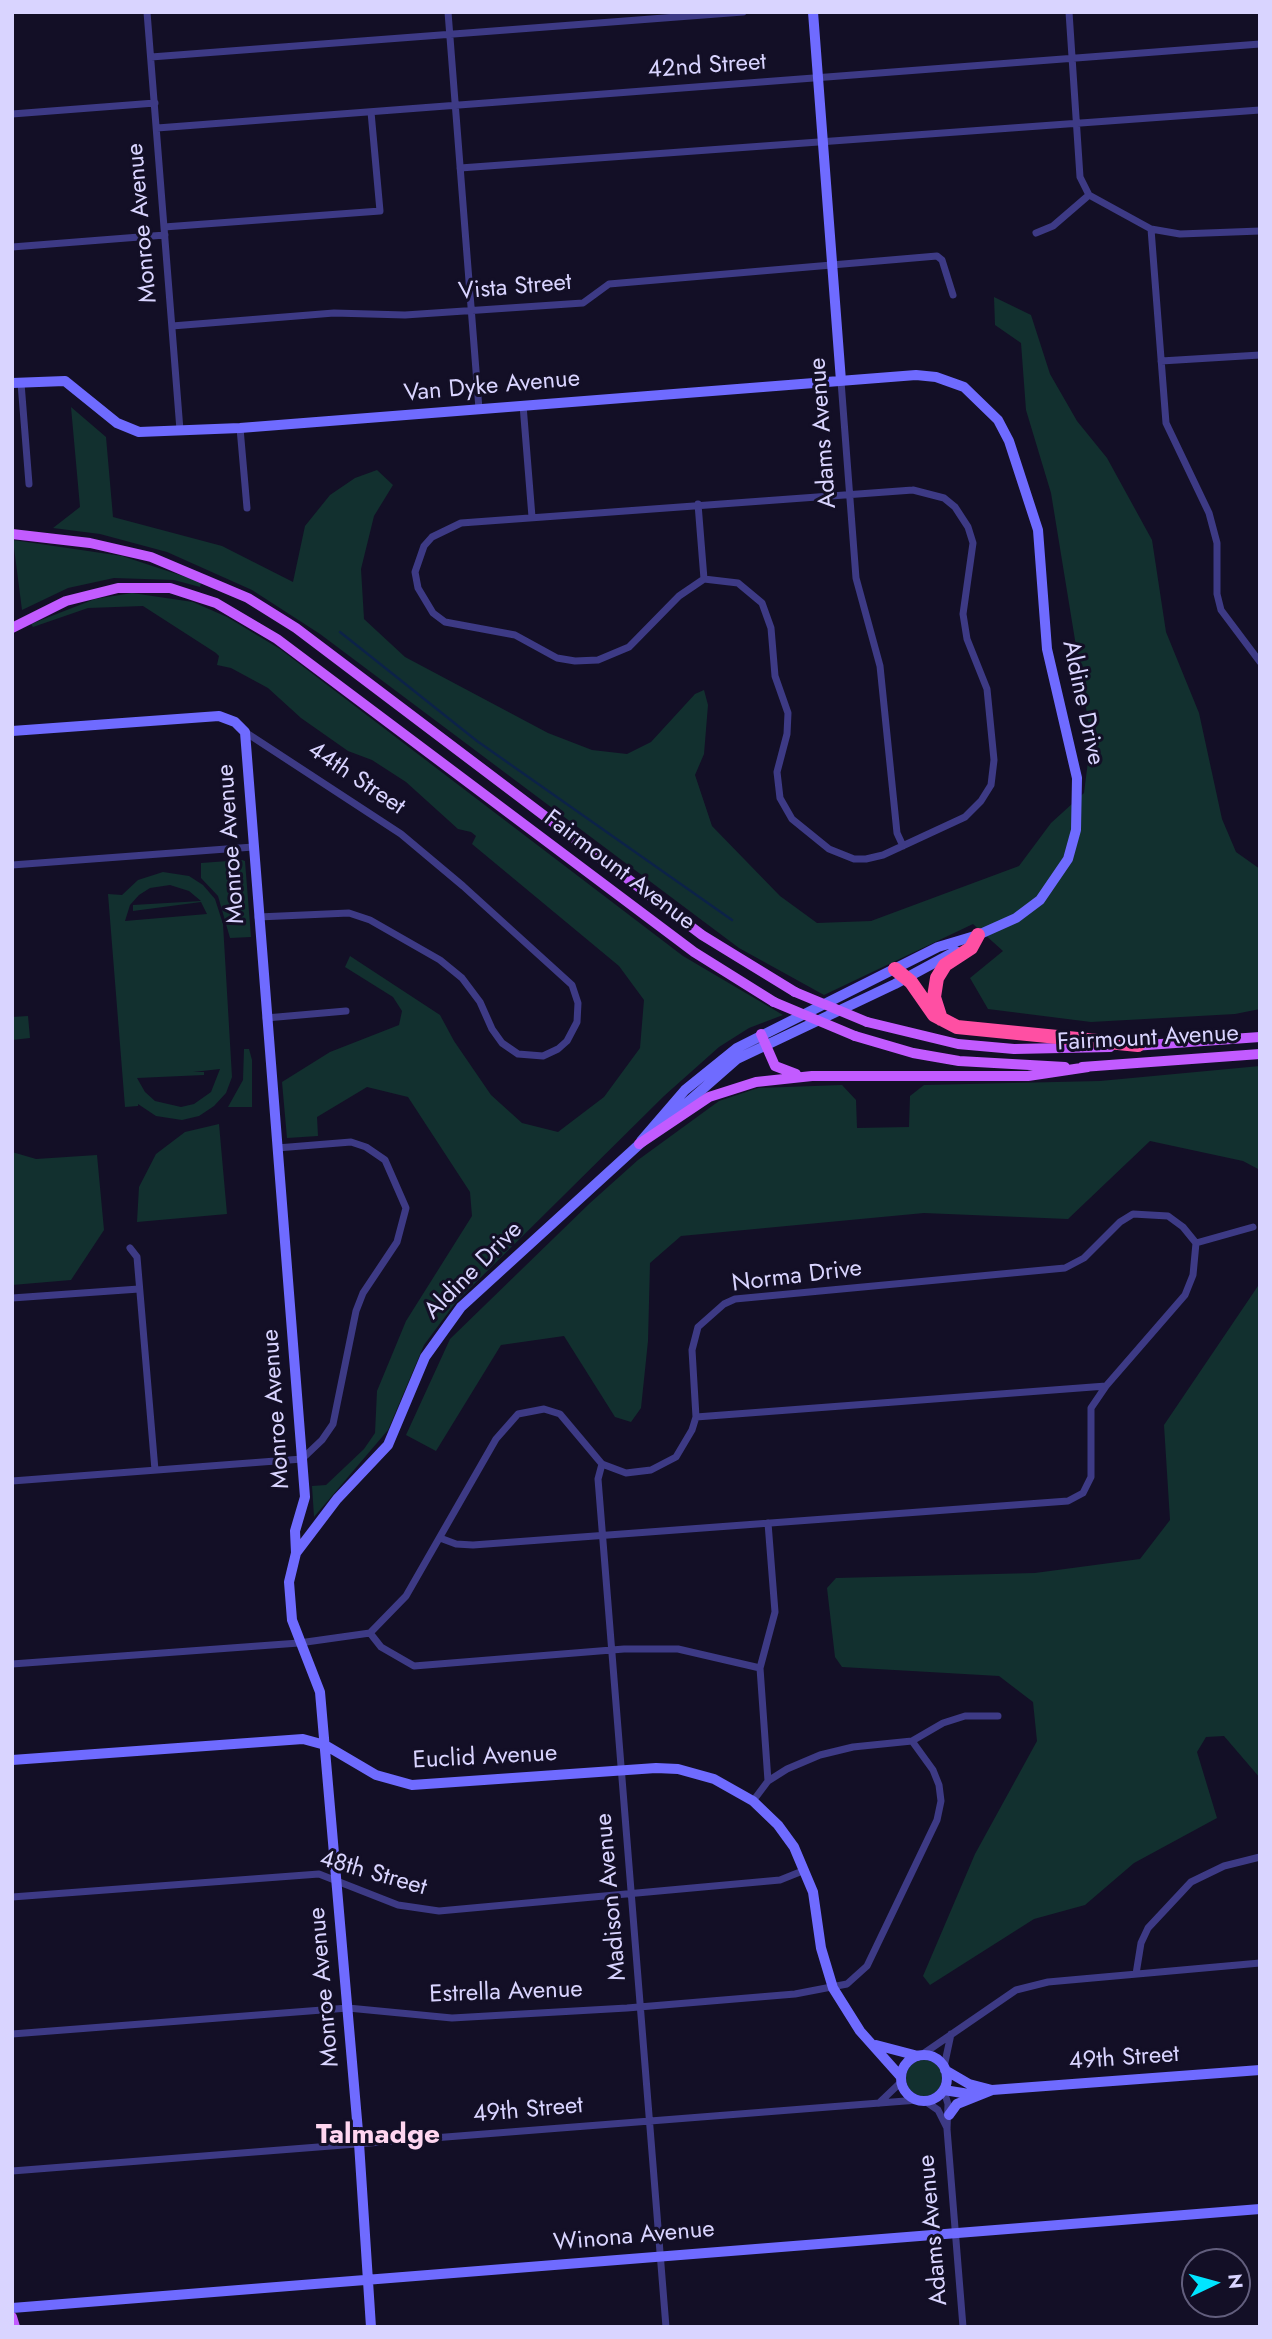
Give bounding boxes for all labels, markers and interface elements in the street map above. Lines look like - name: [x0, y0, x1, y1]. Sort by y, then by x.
- street label: 42nd Street: [647, 49, 767, 85]
- street label: Monroe Avenue: [122, 142, 164, 304]
- street label: Vista Street: [457, 269, 573, 307]
- street label: Adams Avenue: [804, 356, 844, 510]
- street label: Van Dyke Avenue: [403, 365, 581, 409]
- street label: Aldine Drive: [1055, 638, 1109, 768]
- street label: 44th Street: [302, 736, 410, 822]
- street label: Monroe Avenue: [212, 763, 252, 925]
- street label: Fairmount Avenue: [538, 805, 700, 937]
- street label: Fairmount Avenue: [1056, 1020, 1240, 1058]
- street label: Aldine Drive: [419, 1216, 529, 1326]
- street label: Norma Drive: [730, 1255, 864, 1299]
- street label: Monroe Avenue: [257, 1328, 297, 1490]
- street label: Euclid Avenue: [412, 1740, 558, 1776]
- street label: Madison Avenue: [590, 1812, 634, 1982]
- street label: 48th Street: [316, 1845, 430, 1903]
- street label: Monroe Avenue: [304, 1906, 346, 2068]
- street label: Estrella Avenue: [429, 1976, 583, 2010]
- street label: 49th Street: [1068, 2041, 1180, 2077]
- street label: 49th Street: [472, 2092, 584, 2130]
- district label: Talmadge: [316, 2119, 440, 2153]
- street label: Adams Avenue: [913, 2153, 955, 2307]
- street label: Winona Avenue: [552, 2216, 716, 2258]
- north arrow: [1181, 2248, 1251, 2318]
- text: N: [1221, 2273, 1250, 2290]

